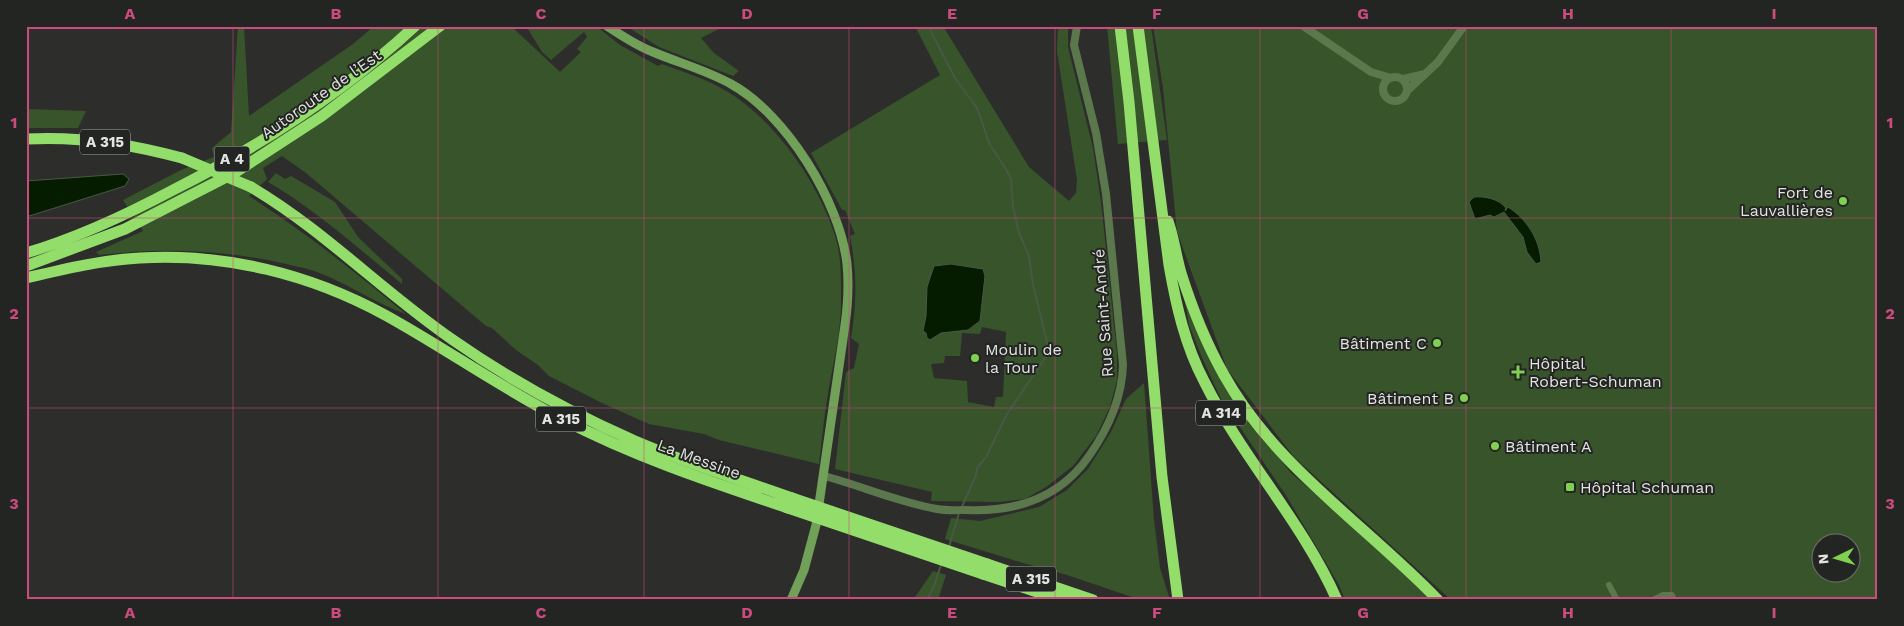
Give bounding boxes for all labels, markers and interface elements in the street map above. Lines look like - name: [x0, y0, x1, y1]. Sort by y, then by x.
- text: A: [125, 4, 136, 23]
- text: B: [331, 4, 342, 23]
- text: C: [536, 4, 547, 23]
- text: D: [741, 4, 753, 23]
- text: E: [947, 4, 957, 23]
- text: F: [1152, 4, 1162, 23]
- text: G: [1357, 4, 1369, 23]
- text: H: [1562, 4, 1574, 23]
- text: I: [1771, 4, 1777, 23]
- street label: Autoroute de l’Est: [257, 45, 385, 143]
- text: 1: [11, 113, 17, 132]
- text: 1: [1887, 113, 1893, 132]
- road number: A 315: [80, 130, 130, 154]
- road number: A 4: [214, 146, 250, 172]
- place label: Fort de Lauvallières: [1740, 183, 1833, 220]
- marker: Fort de Lauvallières: [1837, 195, 1849, 207]
- street label: Rue Saint-André: [1089, 248, 1117, 378]
- text: 2: [9, 304, 19, 323]
- text: 2: [1885, 304, 1895, 323]
- place label: Bâtiment C: [1339, 334, 1427, 353]
- marker: Bâtiment C: [1431, 337, 1443, 349]
- place label: Moulin de la Tour: [985, 340, 1062, 377]
- marker: Moulin de la Tour: [969, 352, 981, 364]
- place label: Hôpital Robert-Schuman: [1529, 354, 1662, 391]
- marker: Hôpital Robert-Schuman: [1511, 365, 1525, 379]
- place label: Bâtiment B: [1367, 389, 1454, 408]
- marker: Bâtiment B: [1458, 392, 1470, 404]
- road number: A 314: [1196, 400, 1246, 426]
- road number: A 315: [536, 406, 586, 432]
- street label: La Messine: [655, 435, 743, 483]
- place label: Bâtiment A: [1505, 437, 1592, 456]
- marker: Bâtiment A: [1489, 440, 1501, 452]
- place label: Hôpital Schuman: [1580, 478, 1714, 497]
- marker: Hôpital Schuman: [1564, 481, 1576, 493]
- text: 3: [9, 494, 19, 513]
- text: 3: [1885, 494, 1895, 513]
- north arrow: [1812, 534, 1862, 584]
- text: N: [1815, 553, 1831, 565]
- road number: A 315: [1006, 566, 1056, 592]
- text: A: [125, 603, 136, 622]
- text: B: [331, 603, 342, 622]
- text: C: [536, 603, 547, 622]
- text: D: [741, 603, 753, 622]
- text: E: [947, 603, 957, 622]
- text: F: [1152, 603, 1162, 622]
- text: G: [1357, 603, 1369, 622]
- text: H: [1562, 603, 1574, 622]
- text: I: [1771, 603, 1777, 622]

